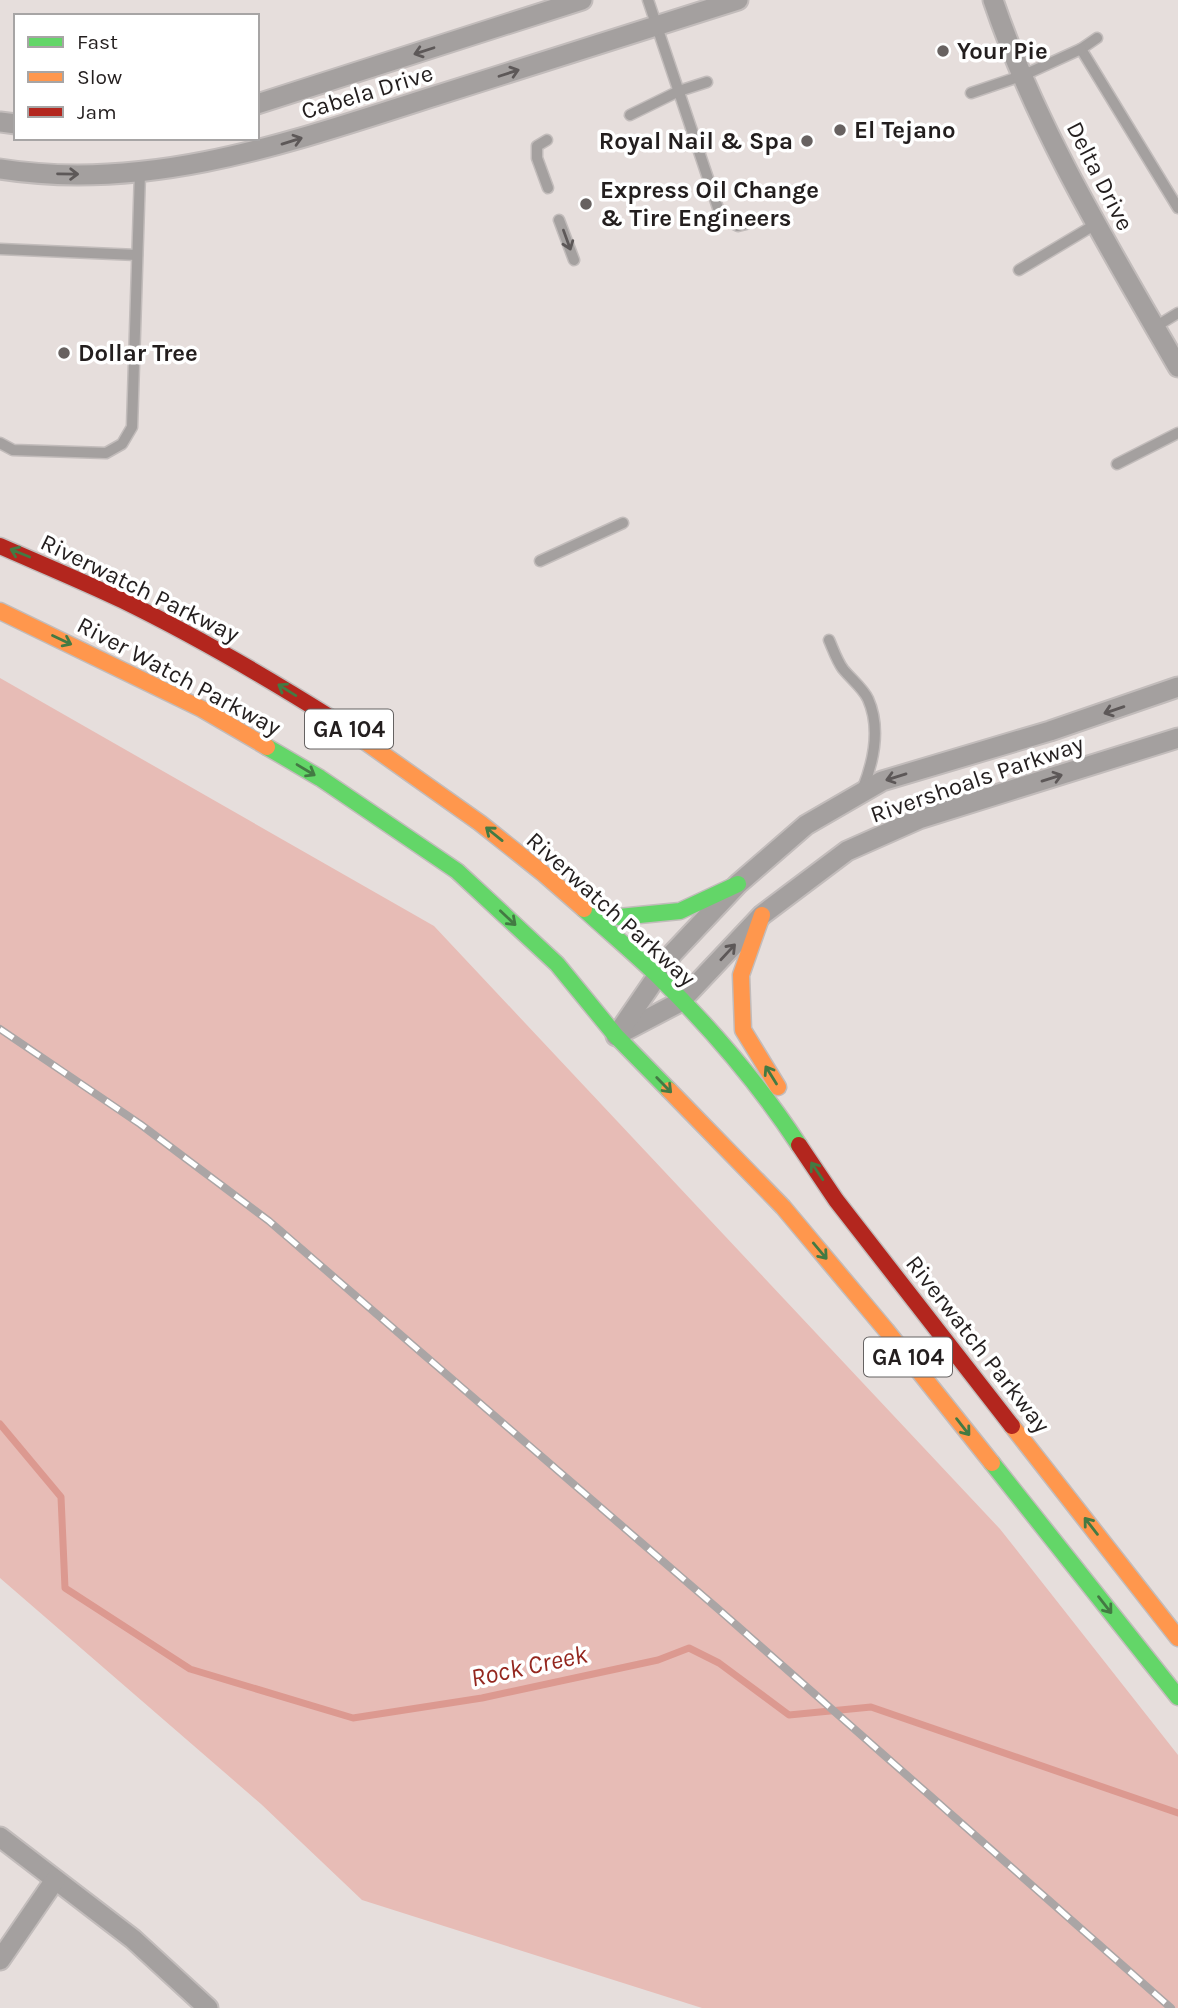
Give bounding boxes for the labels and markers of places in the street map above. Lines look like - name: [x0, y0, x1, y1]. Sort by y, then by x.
- place label: Your Pie: [957, 37, 1048, 65]
- marker: Your Pie: [935, 43, 951, 59]
- place label: El Tejano: [854, 116, 956, 144]
- marker: El Tejano: [832, 122, 848, 138]
- place label: Royal Nail & Spa: [599, 127, 793, 155]
- marker: Royal Nail & Spa: [799, 133, 815, 149]
- place label: Express Oil Change & Tire Engineers: [600, 176, 819, 232]
- marker: Express Oil Change & Tire Engineers: [578, 196, 594, 212]
- place label: Dollar Tree: [78, 339, 198, 367]
- marker: Dollar Tree: [56, 345, 72, 361]

